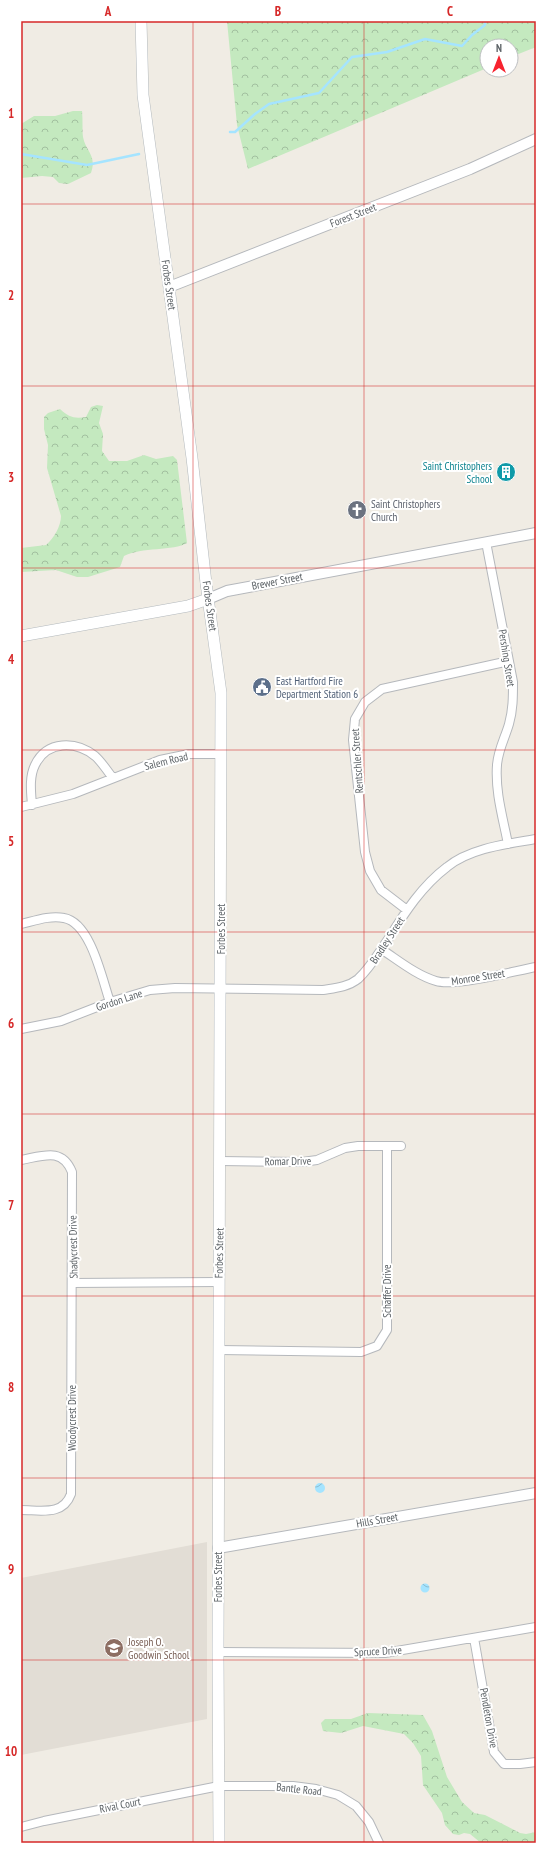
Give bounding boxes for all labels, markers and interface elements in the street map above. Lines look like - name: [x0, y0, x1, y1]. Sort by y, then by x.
- text: A: [104, 3, 112, 20]
- text: B: [275, 3, 281, 20]
- text: C: [447, 3, 453, 20]
- north arrow: [479, 38, 519, 78]
- text: N: [496, 41, 502, 55]
- text: 1: [8, 105, 14, 122]
- street label: Forest Street: [328, 200, 378, 230]
- street label: Forbes Street: [159, 259, 179, 311]
- text: 2: [8, 287, 14, 304]
- place label: Saint Christophers School: [423, 459, 492, 486]
- building icon: Saint Christophers School: [495, 461, 517, 483]
- text: 3: [8, 469, 14, 486]
- place label: Saint Christophers Church: [371, 497, 441, 524]
- church icon: Saint Christophers Church: [346, 499, 368, 521]
- street label: Brewer Street: [250, 569, 304, 593]
- street label: Forbes Street: [200, 580, 220, 632]
- street label: Pershing Street: [496, 628, 518, 688]
- text: 4: [8, 651, 15, 668]
- place label: East Hartford Fire Department Station 6: [276, 674, 358, 701]
- public building icon: East Hartford Fire Department Station 6: [251, 676, 273, 698]
- street label: Rentschler Street: [348, 728, 366, 794]
- street label: Salem Road: [143, 749, 189, 773]
- text: 5: [8, 833, 14, 850]
- street label: Forbes Street: [214, 904, 228, 954]
- street label: Bradley Street: [367, 914, 407, 966]
- street label: Monroe Street: [450, 966, 506, 988]
- street label: Gordon Lane: [94, 986, 144, 1014]
- text: 6: [8, 1015, 14, 1032]
- street label: Romar Drive: [265, 1154, 312, 1168]
- text: 7: [8, 1197, 14, 1214]
- street label: Shadycrest Drive: [65, 1215, 81, 1279]
- street label: Forbes Street: [212, 1228, 226, 1278]
- street label: Schaffer Drive: [380, 1264, 394, 1318]
- text: 8: [8, 1379, 14, 1396]
- street label: Woodycrest Drive: [65, 1385, 79, 1451]
- street label: Hills Street: [355, 1509, 399, 1531]
- street label: Forbes Street: [211, 1552, 225, 1602]
- text: 9: [8, 1561, 14, 1578]
- place label: Joseph O. Goodwin School: [127, 1635, 190, 1662]
- school or university icon: Joseph O. Goodwin School: [103, 1637, 125, 1659]
- street label: Spruce Drive: [354, 1643, 403, 1659]
- street label: Pendleton Drive: [477, 1687, 501, 1750]
- text: 10: [5, 1743, 17, 1760]
- street label: Bantle Road: [276, 1780, 323, 1798]
- street label: Rival Court: [98, 1794, 142, 1816]

